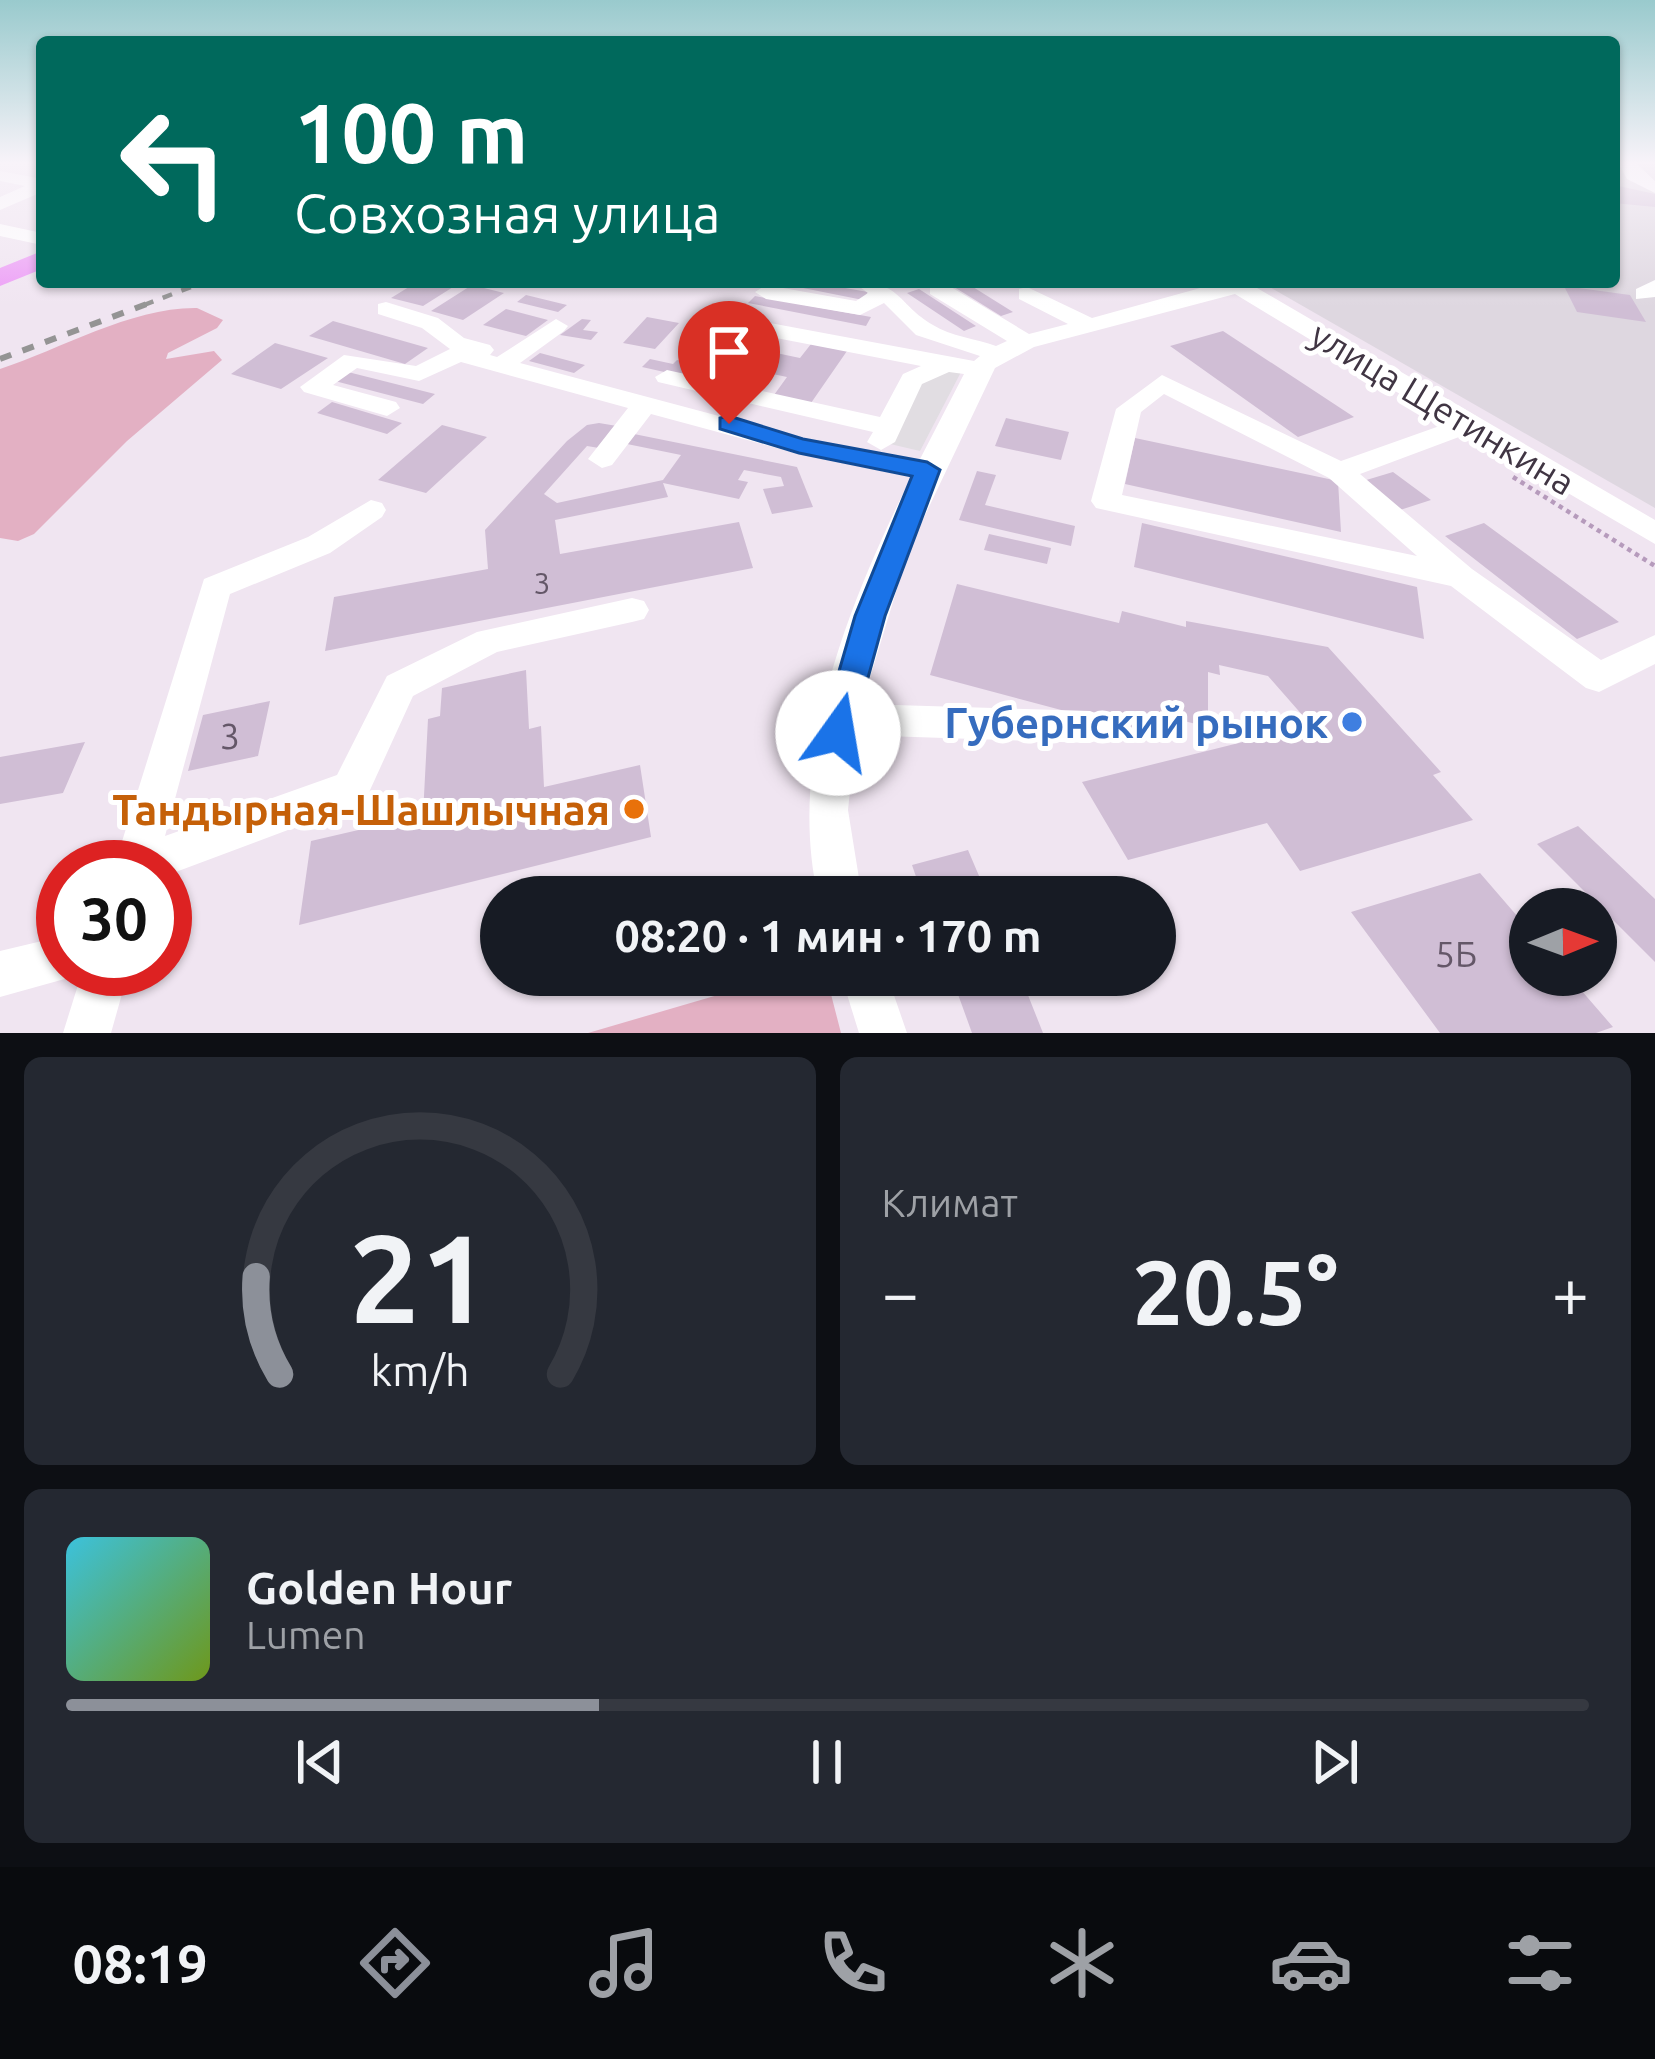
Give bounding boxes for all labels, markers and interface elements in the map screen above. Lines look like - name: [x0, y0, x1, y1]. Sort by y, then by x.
- icon: left: [96, 84, 252, 240]
- text: 100 m: [294, 85, 528, 179]
- text: Совхозная улица: [294, 183, 721, 243]
- pin: [678, 301, 780, 424]
- street label: улица Щетинкина: [1304, 313, 1582, 503]
- icon: arrive: [696, 319, 762, 385]
- house number: 3: [534, 566, 550, 600]
- position arrow: [775, 670, 901, 796]
- place label: Губернский рынок: [944, 699, 1328, 746]
- marker: Губернский рынок: [1339, 709, 1365, 735]
- house number: 3: [220, 715, 240, 756]
- place label: Тандырная-Шашлычная: [112, 786, 610, 833]
- marker: Тандырная-Шашлычная: [621, 796, 647, 822]
- speed limit sign: 30: [36, 840, 192, 996]
- north arrow: [1509, 888, 1617, 996]
- map controls: [1509, 888, 1617, 996]
- text: 08:20 · 1 мин · 170 m: [614, 910, 1042, 961]
- house number: 5Б: [1435, 933, 1477, 974]
- text: Климат: [882, 1181, 1018, 1224]
- text: 21: [349, 1207, 490, 1347]
- text: 20.5°: [1132, 1241, 1338, 1342]
- text: −: [882, 1255, 919, 1329]
- text: +: [1552, 1255, 1589, 1329]
- text: km/h: [370, 1346, 469, 1394]
- text: Golden Hour: [246, 1562, 512, 1613]
- text: Lumen: [246, 1613, 366, 1656]
- icon: previous: [287, 1729, 353, 1795]
- icon: pause: [794, 1729, 860, 1795]
- icon: next: [1302, 1729, 1368, 1795]
- icon: directions: [353, 1921, 437, 2005]
- icon: music: [582, 1921, 666, 2005]
- icon: phone: [811, 1921, 895, 2005]
- icon: climate: [1040, 1921, 1124, 2005]
- icon: car: [1269, 1921, 1353, 2005]
- icon: filters: [1498, 1921, 1582, 2005]
- text: 08:19: [73, 1933, 208, 1993]

